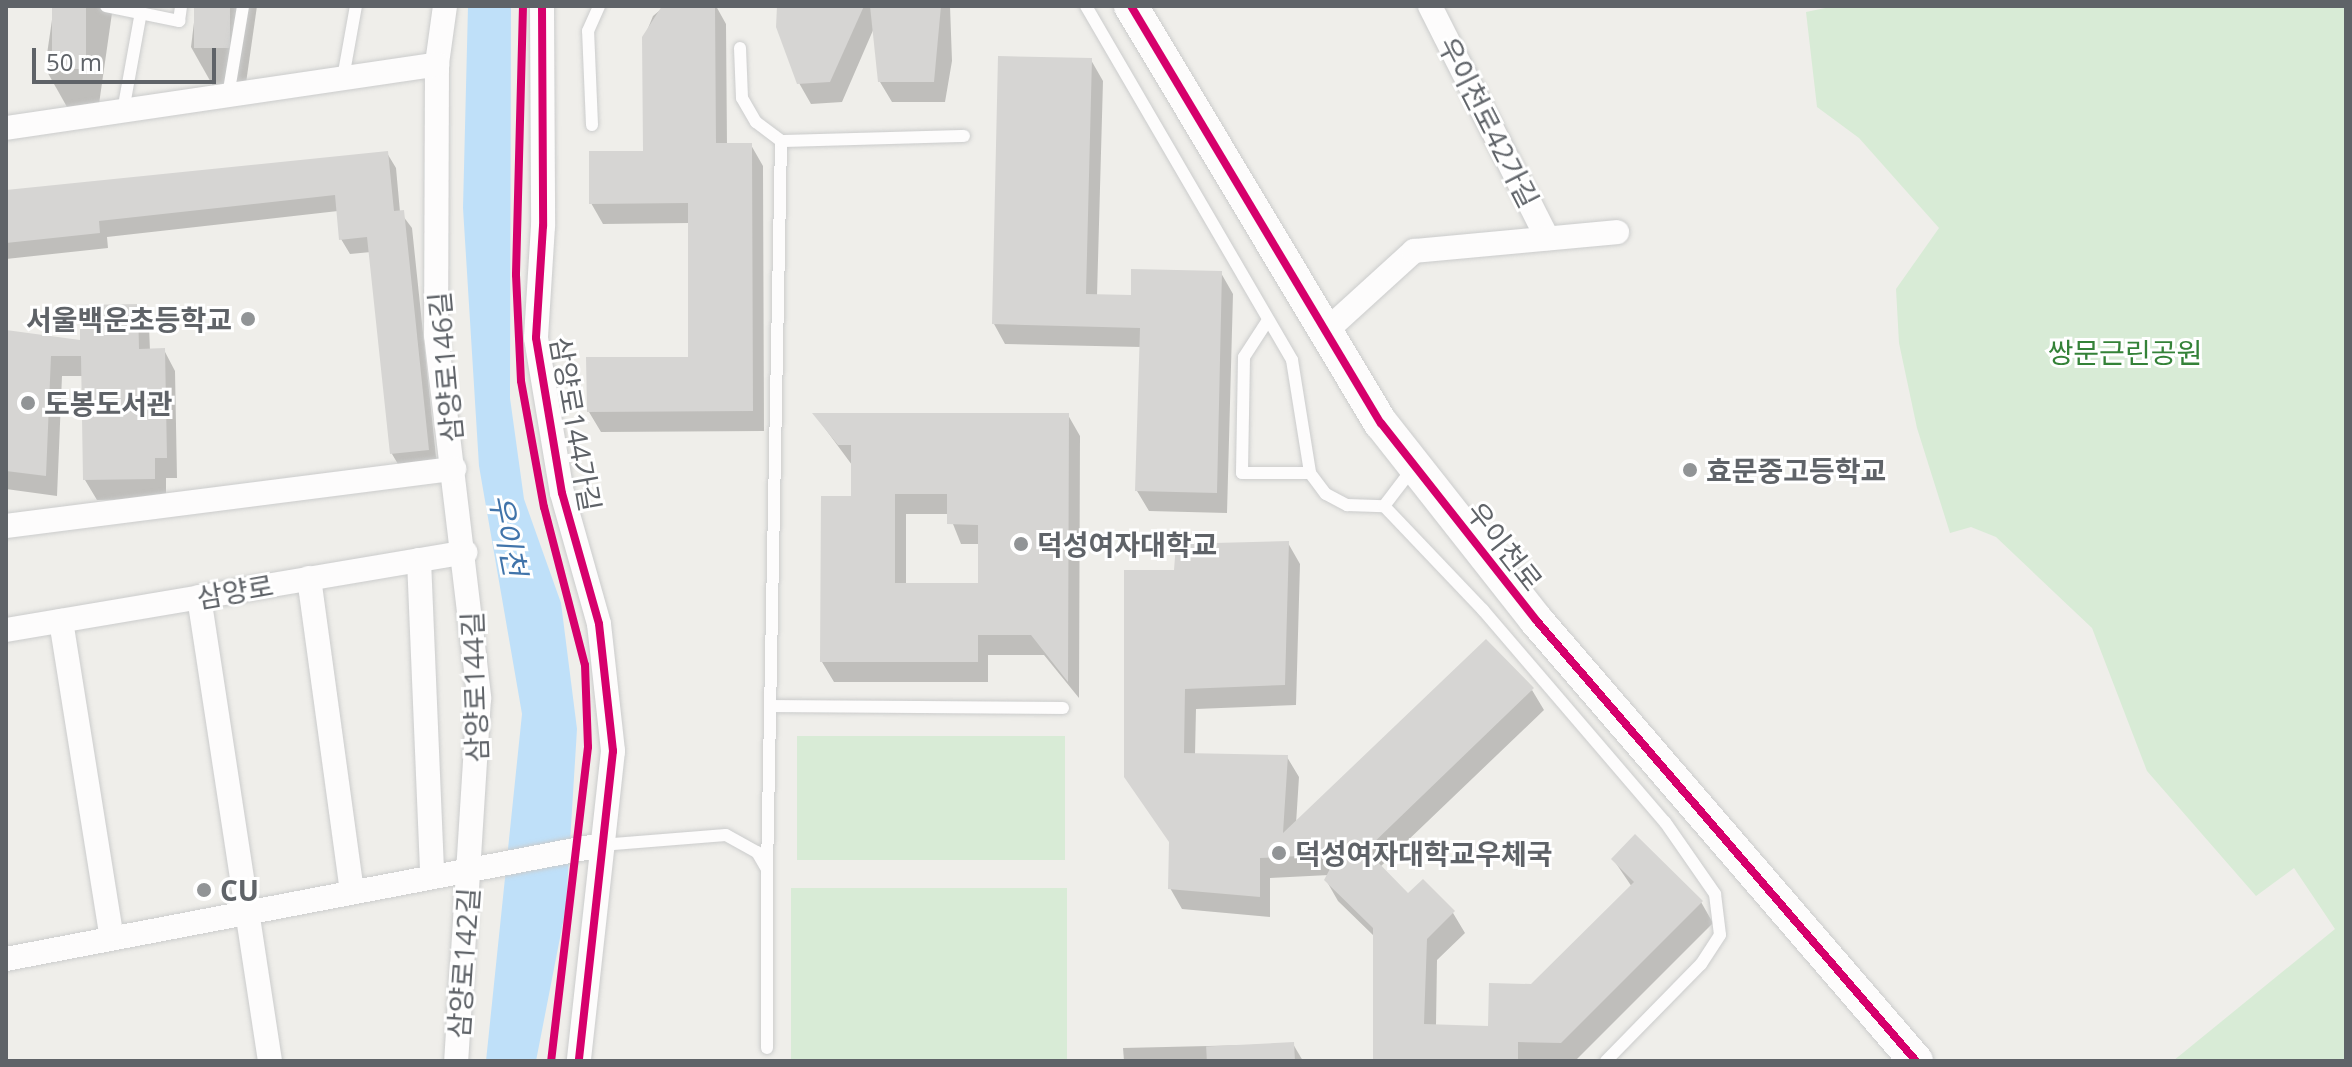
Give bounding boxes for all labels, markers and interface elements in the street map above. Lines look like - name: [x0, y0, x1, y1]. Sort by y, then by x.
- street label: 우이천로42가길: [1432, 31, 1546, 213]
- scale bar: [36, 32, 220, 82]
- text: 50 m: [46, 45, 102, 78]
- street label: 삼양로146길: [422, 290, 468, 444]
- place label: 서울백운초등학교: [26, 302, 232, 336]
- marker: 서울백운초등학교: [239, 310, 257, 328]
- street label: 삼양로144가길: [544, 334, 608, 514]
- park label: 쌍문근린공원: [2048, 335, 2202, 369]
- place label: 도봉도서관: [44, 386, 173, 420]
- marker: 도봉도서관: [19, 394, 37, 412]
- place label: 효문중고등학교: [1706, 453, 1886, 487]
- marker: 효문중고등학교: [1681, 461, 1699, 479]
- water label: 우이천: [482, 491, 534, 579]
- street label: 우이천로: [1460, 495, 1550, 597]
- place label: 덕성여자대학교: [1037, 527, 1217, 561]
- marker: 덕성여자대학교: [1012, 535, 1030, 553]
- street label: 삼양로: [194, 568, 276, 614]
- street label: 삼양로144길: [455, 611, 493, 763]
- place label: 덕성여자대학교우체국: [1295, 836, 1553, 870]
- marker: 덕성여자대학교우체국: [1270, 844, 1288, 862]
- place label: CU: [220, 873, 259, 907]
- marker: CU: [195, 881, 213, 899]
- street label: 삼양로142길: [441, 886, 485, 1040]

